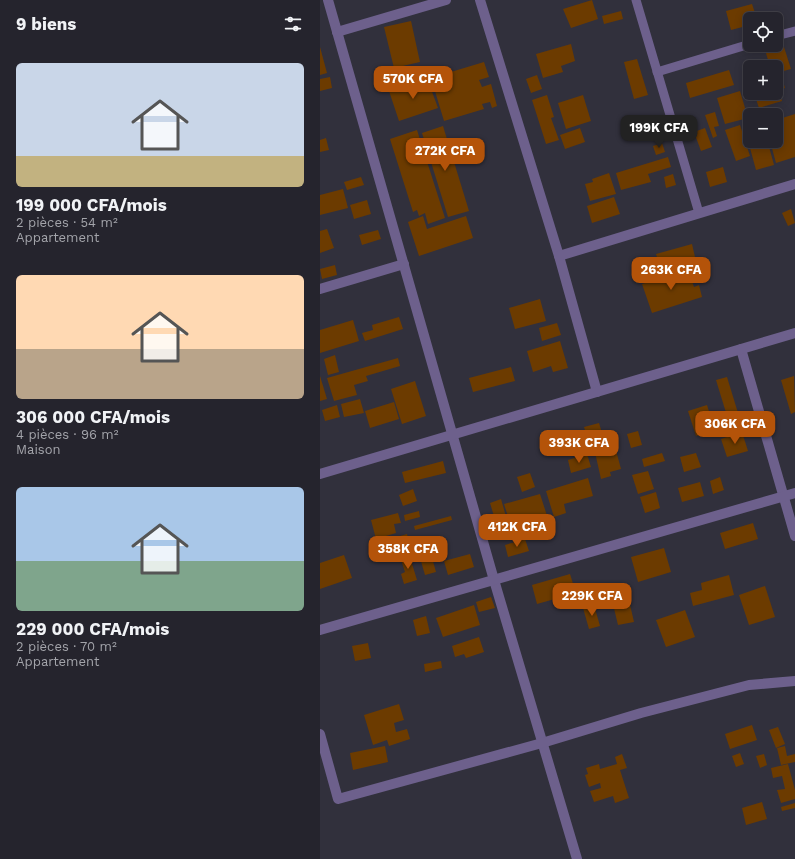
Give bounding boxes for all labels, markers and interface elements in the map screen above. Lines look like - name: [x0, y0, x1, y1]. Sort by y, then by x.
- map controls: [743, 12, 783, 148]
- button: locate: [743, 12, 783, 52]
- icon: filters: [282, 13, 304, 35]
- text: 9 biens: [16, 14, 76, 34]
- button: +: [743, 60, 783, 100]
- pin: 570K CFA: [372, 66, 454, 100]
- text: 570K CFA: [383, 71, 443, 86]
- icon: home: [124, 89, 196, 161]
- button: −: [743, 108, 783, 148]
- pin: 199K CFA: [618, 115, 700, 149]
- text: 199K CFA: [629, 120, 689, 135]
- pin: 272K CFA: [404, 138, 486, 172]
- text: 272K CFA: [415, 143, 475, 158]
- text: 199 000 CFA/mois: [16, 195, 167, 215]
- text: 2 pièces · 54 m²: [16, 215, 118, 230]
- text: Appartement: [16, 230, 99, 245]
- pin: 263K CFA: [630, 257, 712, 291]
- text: 263K CFA: [641, 262, 701, 277]
- icon: home: [124, 301, 196, 373]
- text: 306 000 CFA/mois: [16, 407, 170, 427]
- pin: 306K CFA: [694, 411, 776, 445]
- text: 306K CFA: [704, 416, 766, 431]
- text: 4 pièces · 96 m²: [16, 427, 118, 442]
- pin: 393K CFA: [538, 430, 620, 464]
- text: 393K CFA: [549, 435, 609, 450]
- text: Maison: [16, 442, 61, 457]
- icon: home: [124, 513, 196, 585]
- pin: 412K CFA: [476, 514, 558, 548]
- text: 412K CFA: [488, 519, 546, 534]
- pin: 358K CFA: [367, 536, 449, 570]
- text: 358K CFA: [378, 541, 438, 556]
- pin: 229K CFA: [551, 583, 633, 617]
- text: 229K CFA: [562, 588, 622, 603]
- text: 229 000 CFA/mois: [16, 619, 169, 639]
- text: 2 pièces · 70 m²: [16, 639, 117, 654]
- text: Appartement: [16, 654, 99, 669]

